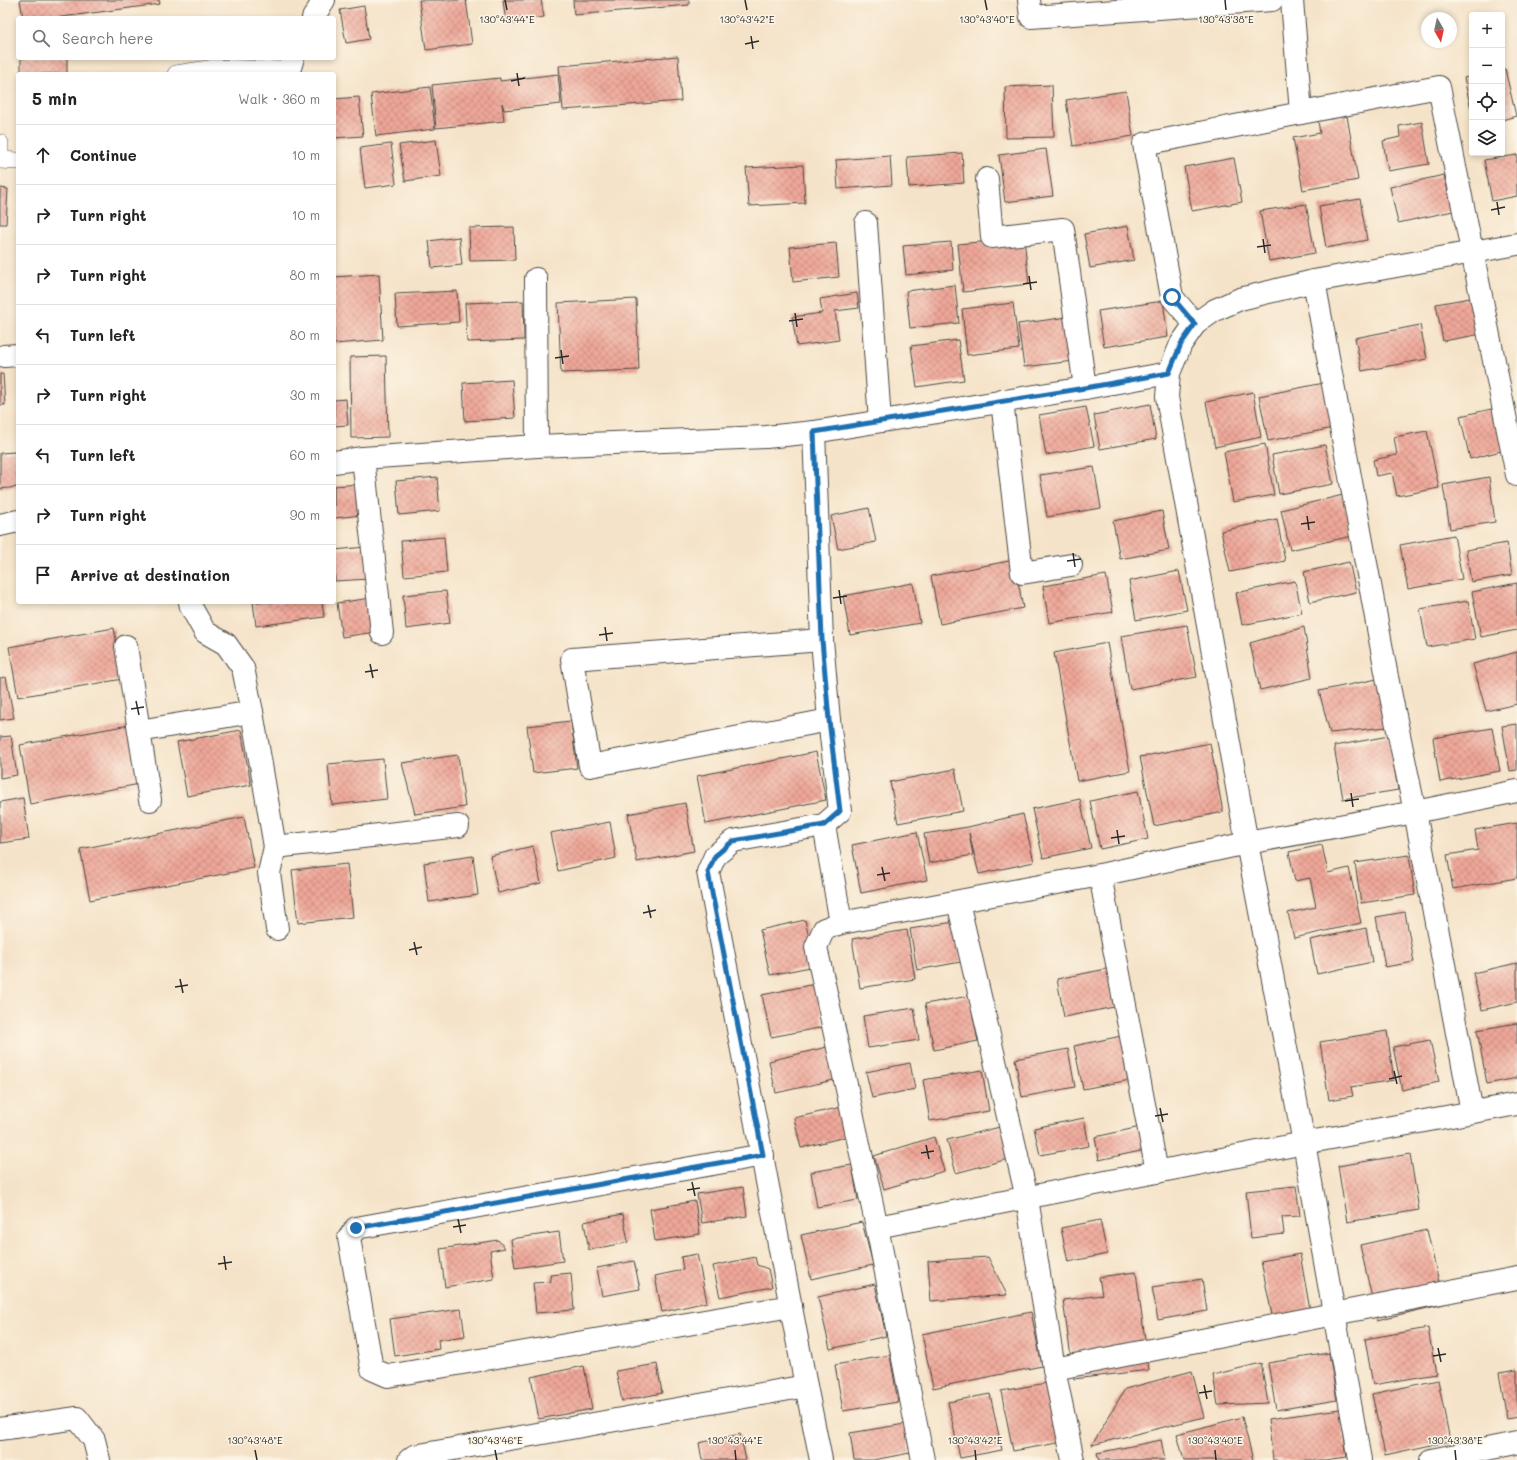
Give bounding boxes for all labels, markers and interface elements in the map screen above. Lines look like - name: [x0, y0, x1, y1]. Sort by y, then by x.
- text: 130°43'44"E: [479, 12, 535, 26]
- text: 130°43'42"E: [720, 12, 775, 26]
- text: 130°43'40"E: [959, 12, 1015, 26]
- text: 130°43'38"E: [1198, 12, 1254, 26]
- north arrow: [1421, 12, 1457, 48]
- map controls: [1469, 12, 1505, 156]
- button: +: [1469, 12, 1505, 48]
- search box: [16, 16, 336, 60]
- icon: search: [30, 27, 52, 49]
- text: Search here: [62, 28, 153, 48]
- button: −: [1469, 48, 1505, 84]
- button: locate: [1469, 84, 1505, 120]
- text: 5 min: [32, 87, 77, 109]
- text: Walk · 360 m: [238, 90, 320, 107]
- button: layers: [1469, 120, 1505, 156]
- icon: ahead: [32, 144, 54, 166]
- text: Continue: [70, 145, 137, 165]
- text: 10 m: [292, 146, 320, 163]
- icon: right: [32, 204, 54, 226]
- text: Turn right: [70, 205, 147, 225]
- text: 10 m: [292, 206, 320, 223]
- icon: right: [32, 264, 54, 286]
- text: Turn right: [70, 265, 147, 285]
- text: 80 m: [290, 266, 320, 283]
- route start: [1163, 288, 1181, 306]
- icon: left: [32, 324, 54, 346]
- text: Turn left: [70, 325, 135, 345]
- text: 80 m: [290, 326, 320, 343]
- icon: right: [32, 384, 54, 406]
- text: Turn right: [70, 385, 147, 405]
- text: 30 m: [290, 386, 320, 403]
- icon: left: [32, 444, 54, 466]
- text: Turn left: [70, 445, 135, 465]
- text: 60 m: [290, 446, 320, 463]
- icon: right: [32, 504, 54, 526]
- text: Turn right: [70, 505, 147, 525]
- text: 90 m: [290, 506, 320, 523]
- icon: arrive: [32, 564, 54, 586]
- text: Arrive at destination: [70, 565, 230, 585]
- route end: [347, 1219, 365, 1237]
- text: 130°43'48"E: [227, 1433, 283, 1447]
- text: 130°43'46"E: [467, 1433, 523, 1447]
- text: 130°43'44"E: [707, 1433, 763, 1447]
- text: 130°43'42"E: [948, 1433, 1003, 1447]
- text: 130°43'40"E: [1187, 1433, 1243, 1447]
- text: 130°43'38"E: [1427, 1433, 1483, 1447]

